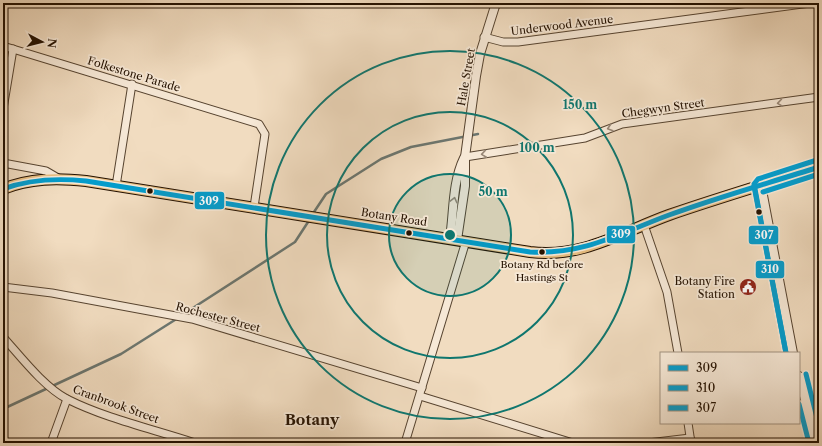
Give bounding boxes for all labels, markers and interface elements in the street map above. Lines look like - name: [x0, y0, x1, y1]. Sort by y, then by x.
- street label: Underwood Avenue: [510, 12, 614, 38]
- north arrow: [22, 22, 62, 62]
- text: N: [44, 38, 59, 49]
- street label: Hale Street: [454, 47, 478, 107]
- street label: Folkestone Parade: [86, 53, 182, 95]
- street label: Chegwyn Street: [621, 95, 705, 121]
- text: 150 m: [563, 97, 597, 112]
- one-way arrow: [777, 98, 783, 107]
- one-way arrow: [607, 123, 614, 132]
- text: 100 m: [519, 140, 555, 155]
- one-way arrow: [481, 149, 487, 158]
- text: 50 m: [478, 184, 508, 199]
- unlabelled marker: [145, 186, 155, 196]
- line badge: 309: [194, 191, 225, 210]
- text: 309: [199, 194, 219, 208]
- one-way arrow: [449, 197, 457, 203]
- street label: Botany Road: [360, 205, 428, 229]
- unlabelled marker: [754, 207, 764, 217]
- line badge: 309: [606, 225, 636, 244]
- line badge: 307: [748, 225, 779, 245]
- text: 309: [611, 227, 631, 241]
- unlabelled marker: [404, 228, 414, 238]
- centre of rings: [443, 228, 457, 242]
- text: 307: [755, 228, 774, 242]
- marker: Botany Rd before Hastings St: [537, 247, 547, 257]
- place label: Botany Rd before Hastings St: [501, 258, 584, 284]
- line badge: 310: [755, 260, 785, 279]
- text: 310: [761, 262, 779, 276]
- place label: Botany Fire Station: [674, 274, 735, 301]
- public building icon: Botany Fire Station: [738, 277, 758, 297]
- street label: Rochester Street: [174, 299, 262, 335]
- legend: [660, 352, 800, 424]
- text: 309: [696, 360, 717, 375]
- text: 310: [696, 380, 715, 395]
- street label: Cranbrook Street: [71, 382, 161, 426]
- text: 307: [696, 400, 716, 415]
- district label: Botany: [285, 410, 340, 429]

